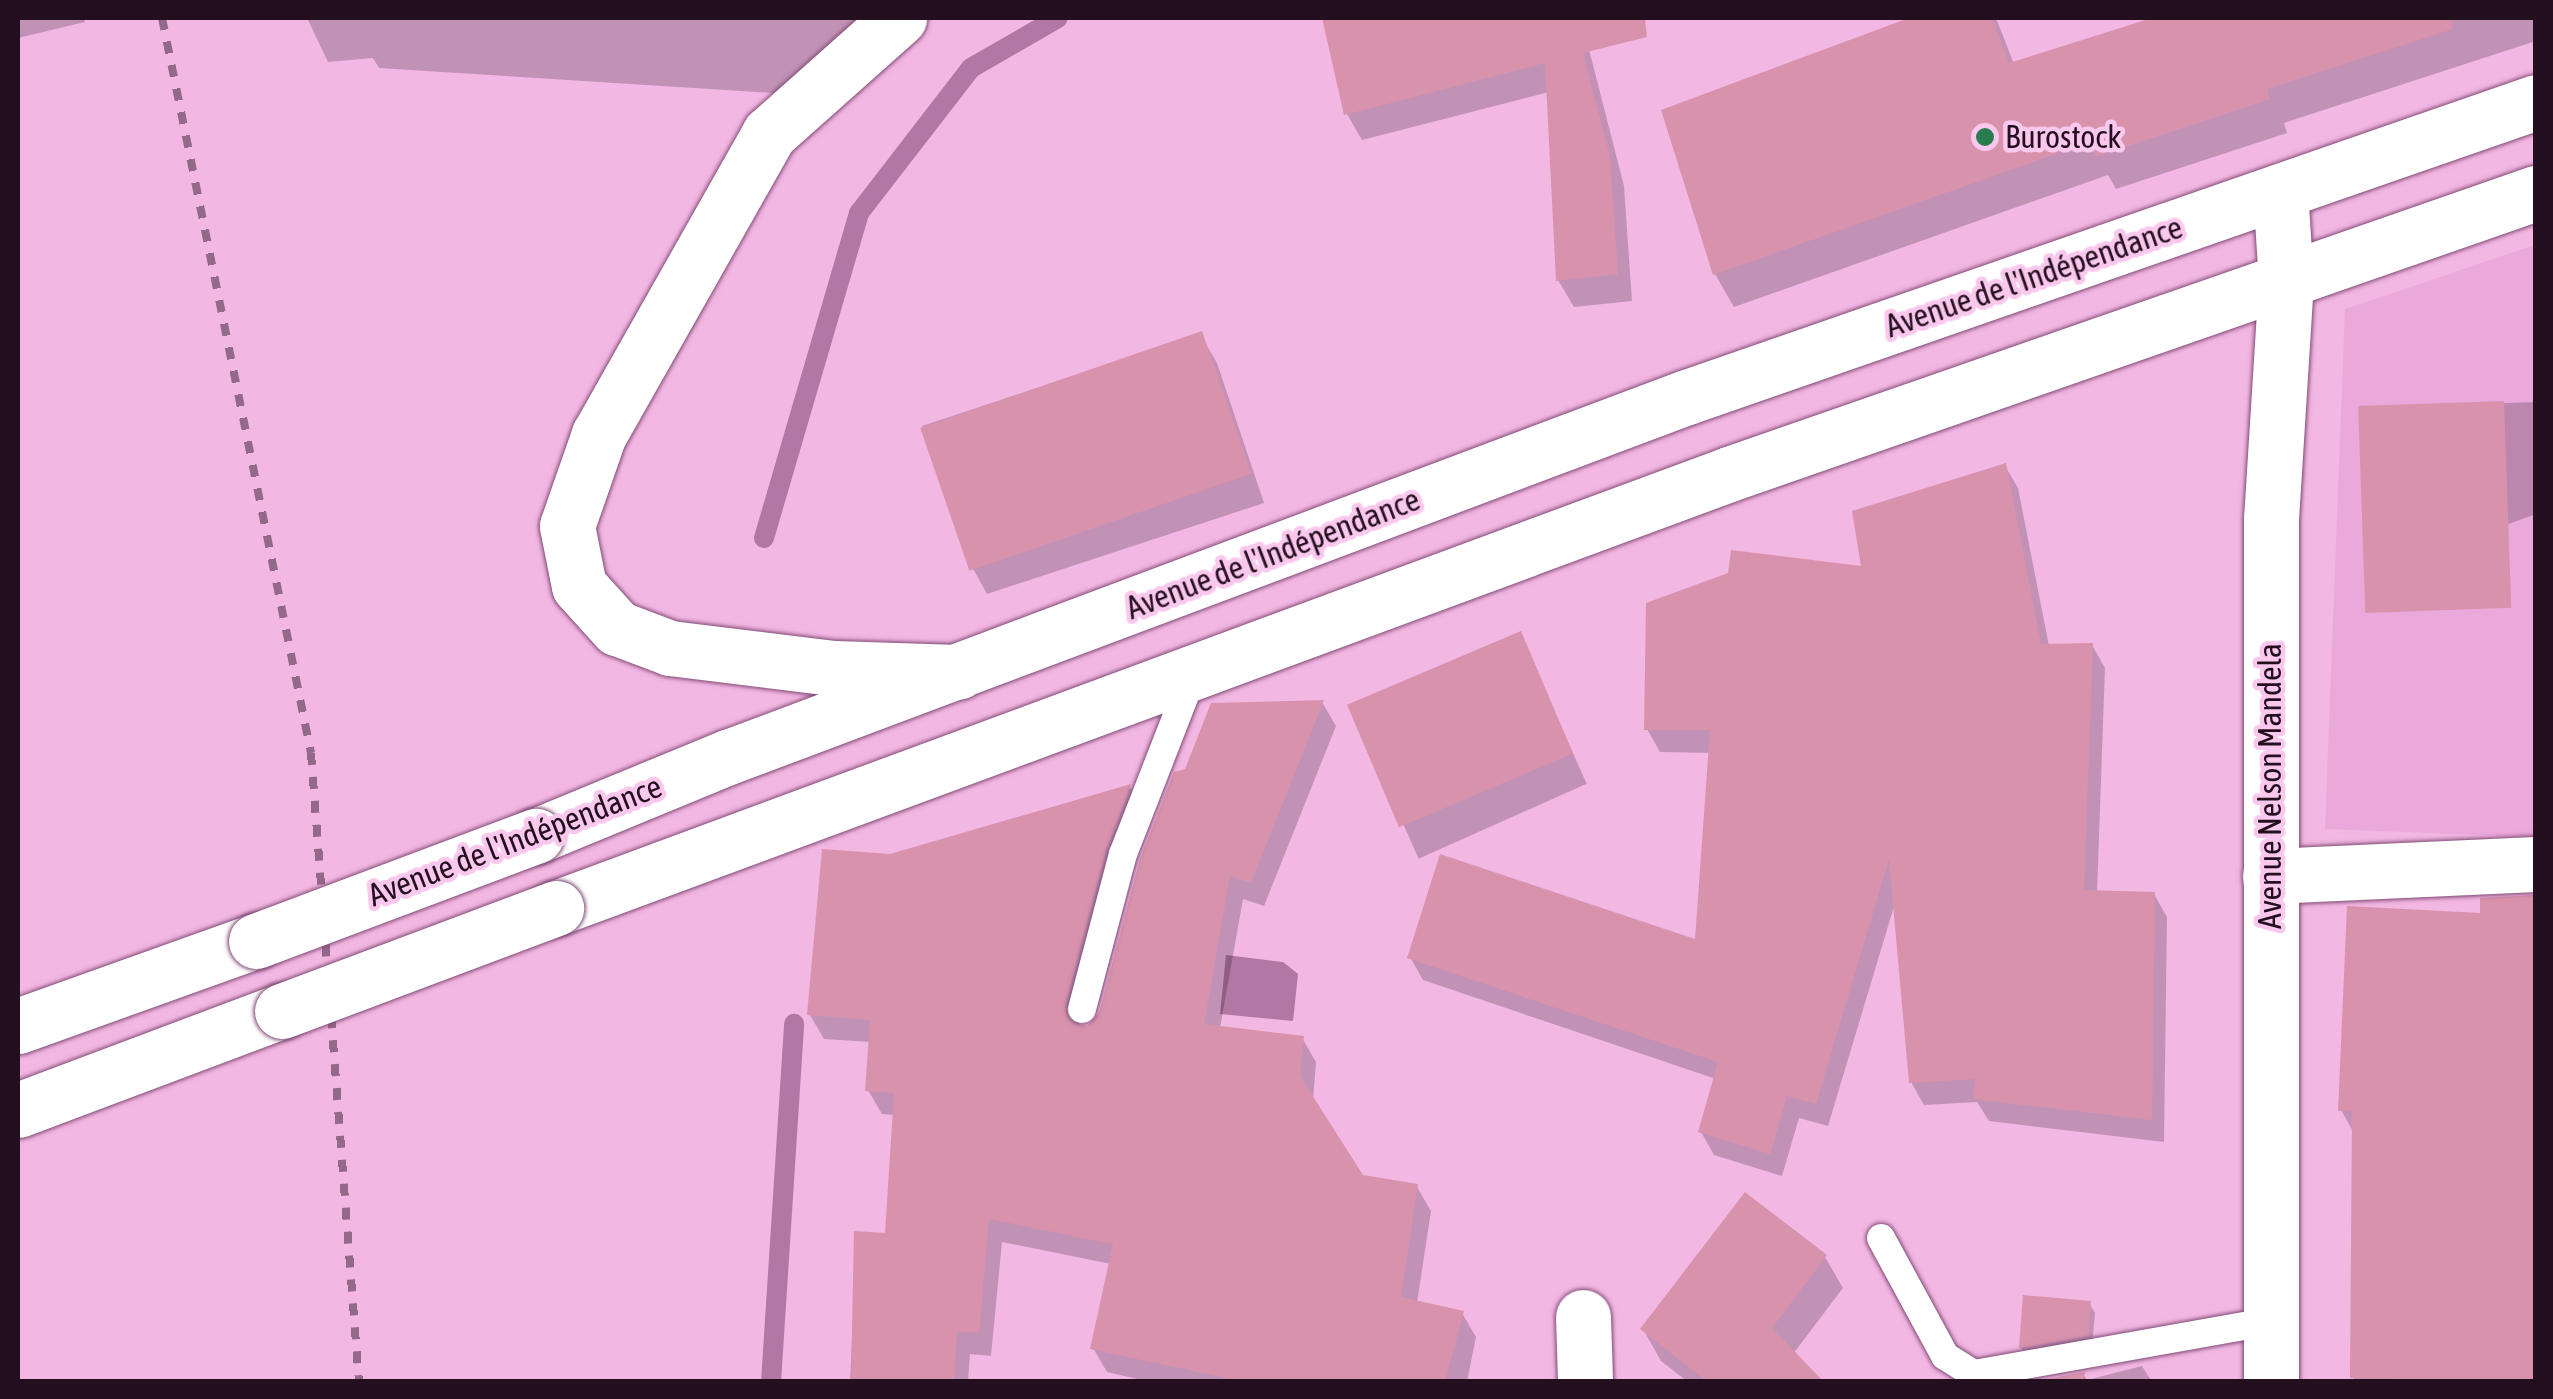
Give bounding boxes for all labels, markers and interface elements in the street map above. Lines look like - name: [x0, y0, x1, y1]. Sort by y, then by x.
- place label: Burostock: [2005, 118, 2121, 156]
- marker: Burostock: [1974, 126, 1996, 148]
- street label: Avenue de l'Indépendance: [1881, 208, 2187, 346]
- street label: Avenue de l'Indépendance: [1121, 480, 1425, 628]
- street label: Avenue Nelson Mandela: [2251, 643, 2289, 929]
- street label: Avenue de l'Indépendance: [363, 767, 667, 915]

